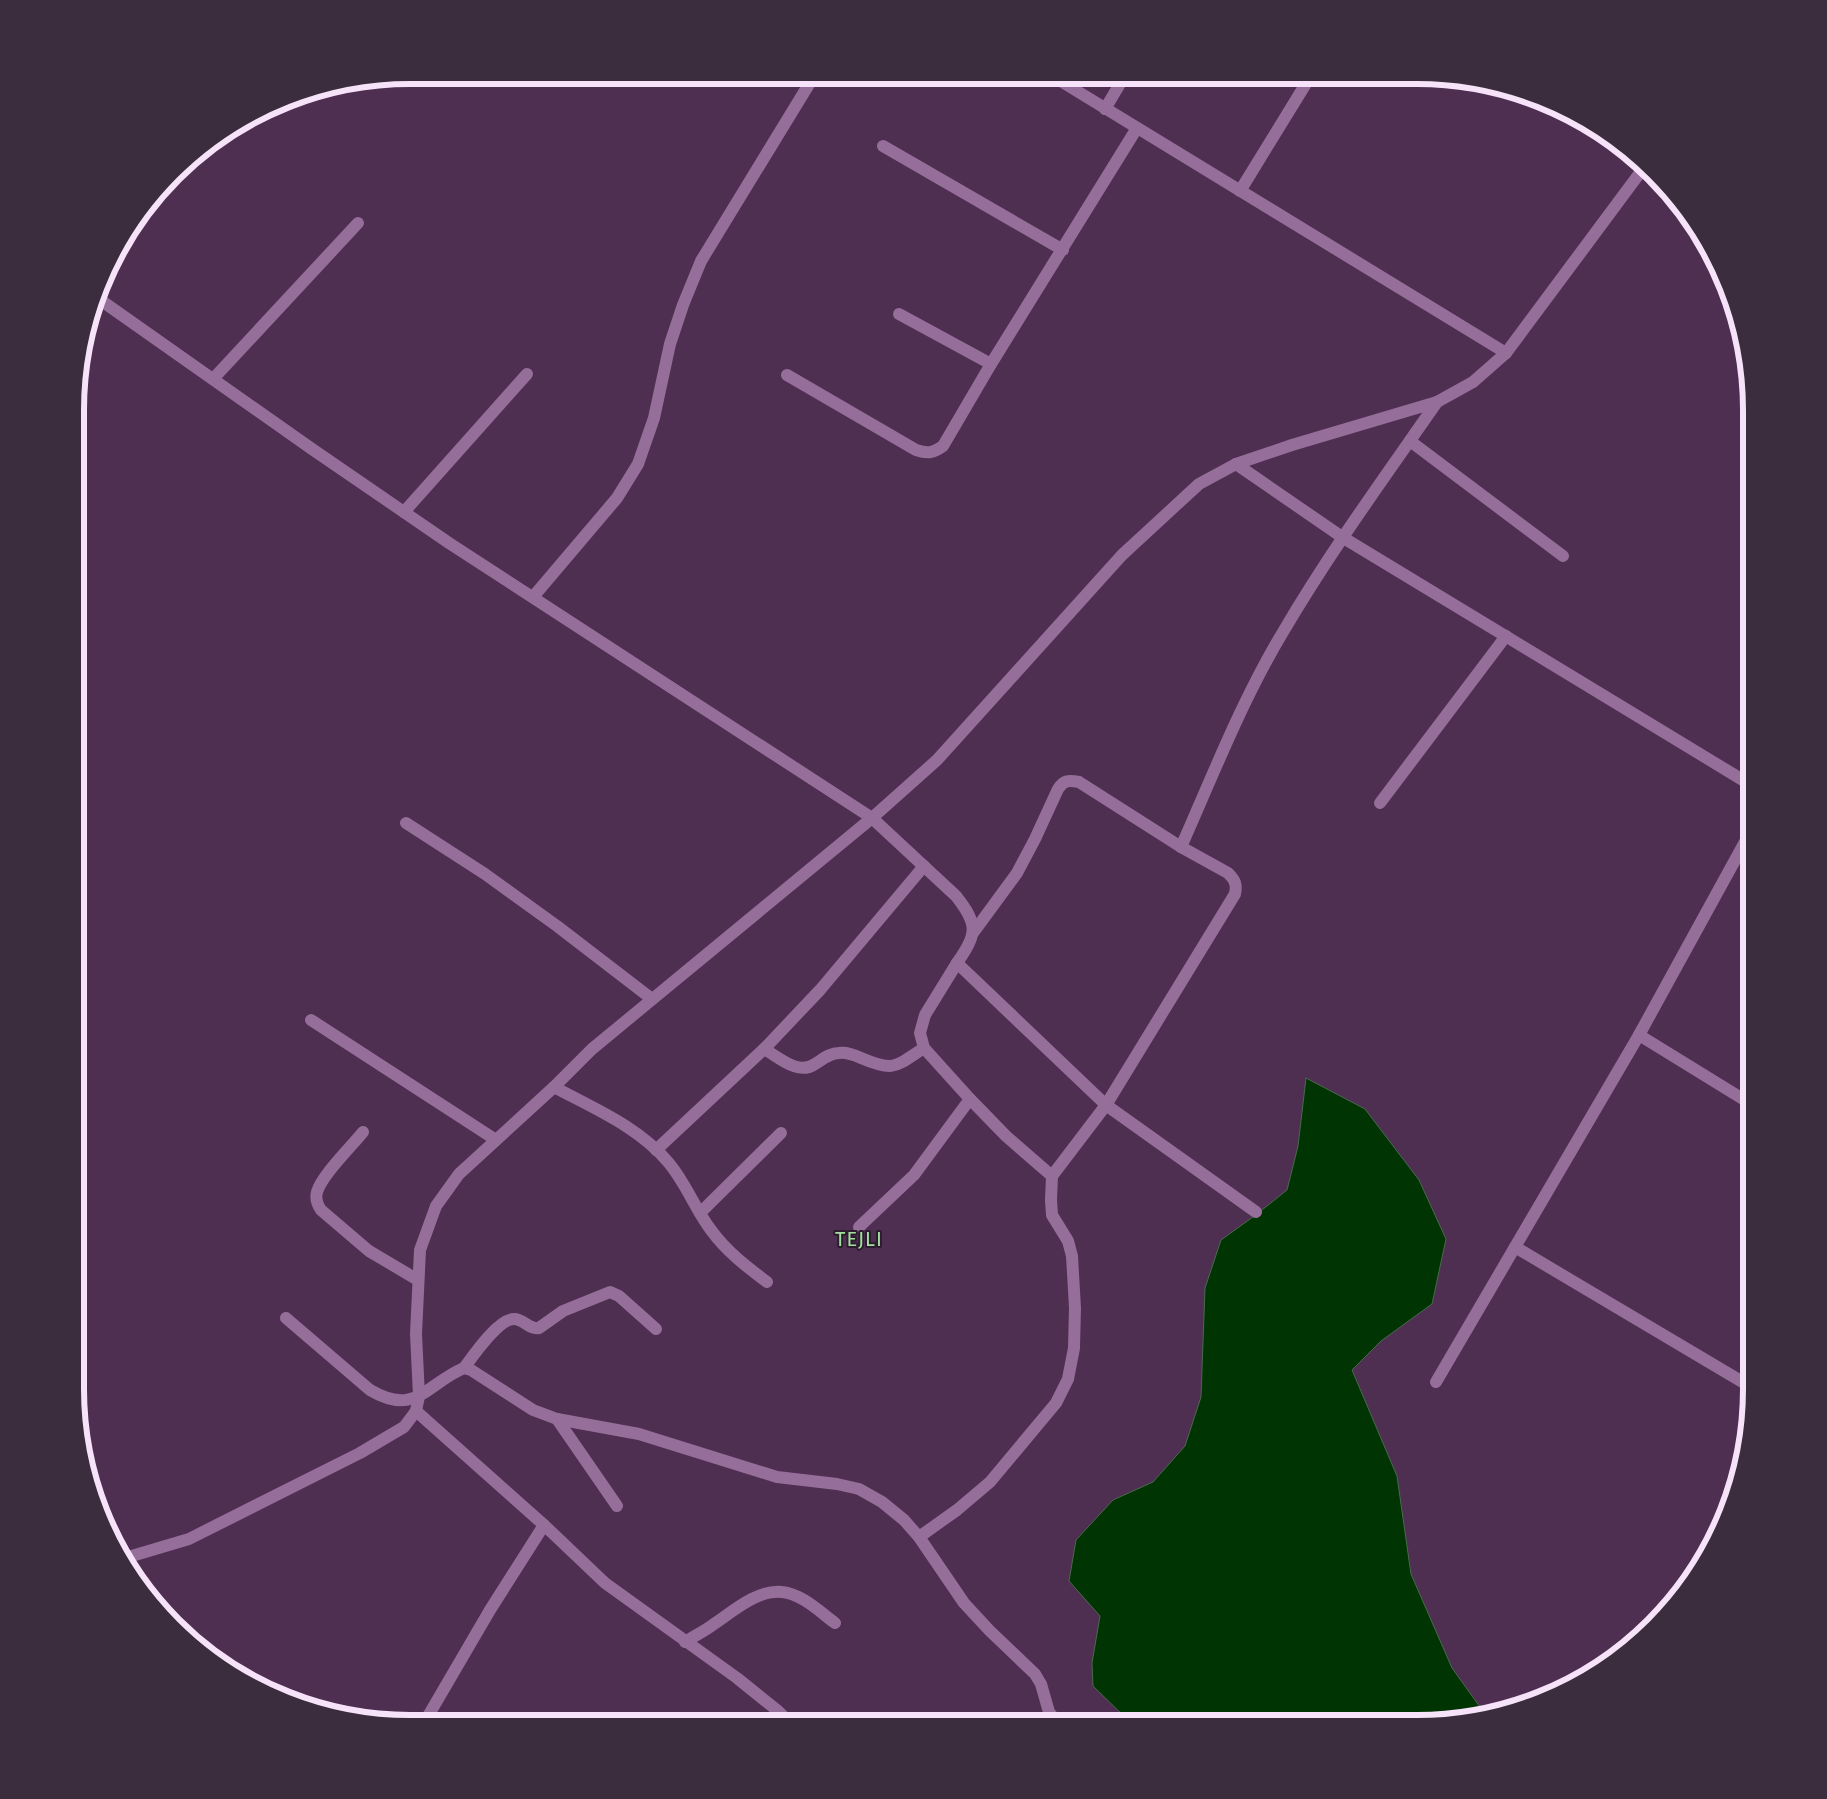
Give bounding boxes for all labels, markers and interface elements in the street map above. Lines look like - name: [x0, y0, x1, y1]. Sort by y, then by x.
- district label: TEJLI: [835, 1227, 883, 1251]

